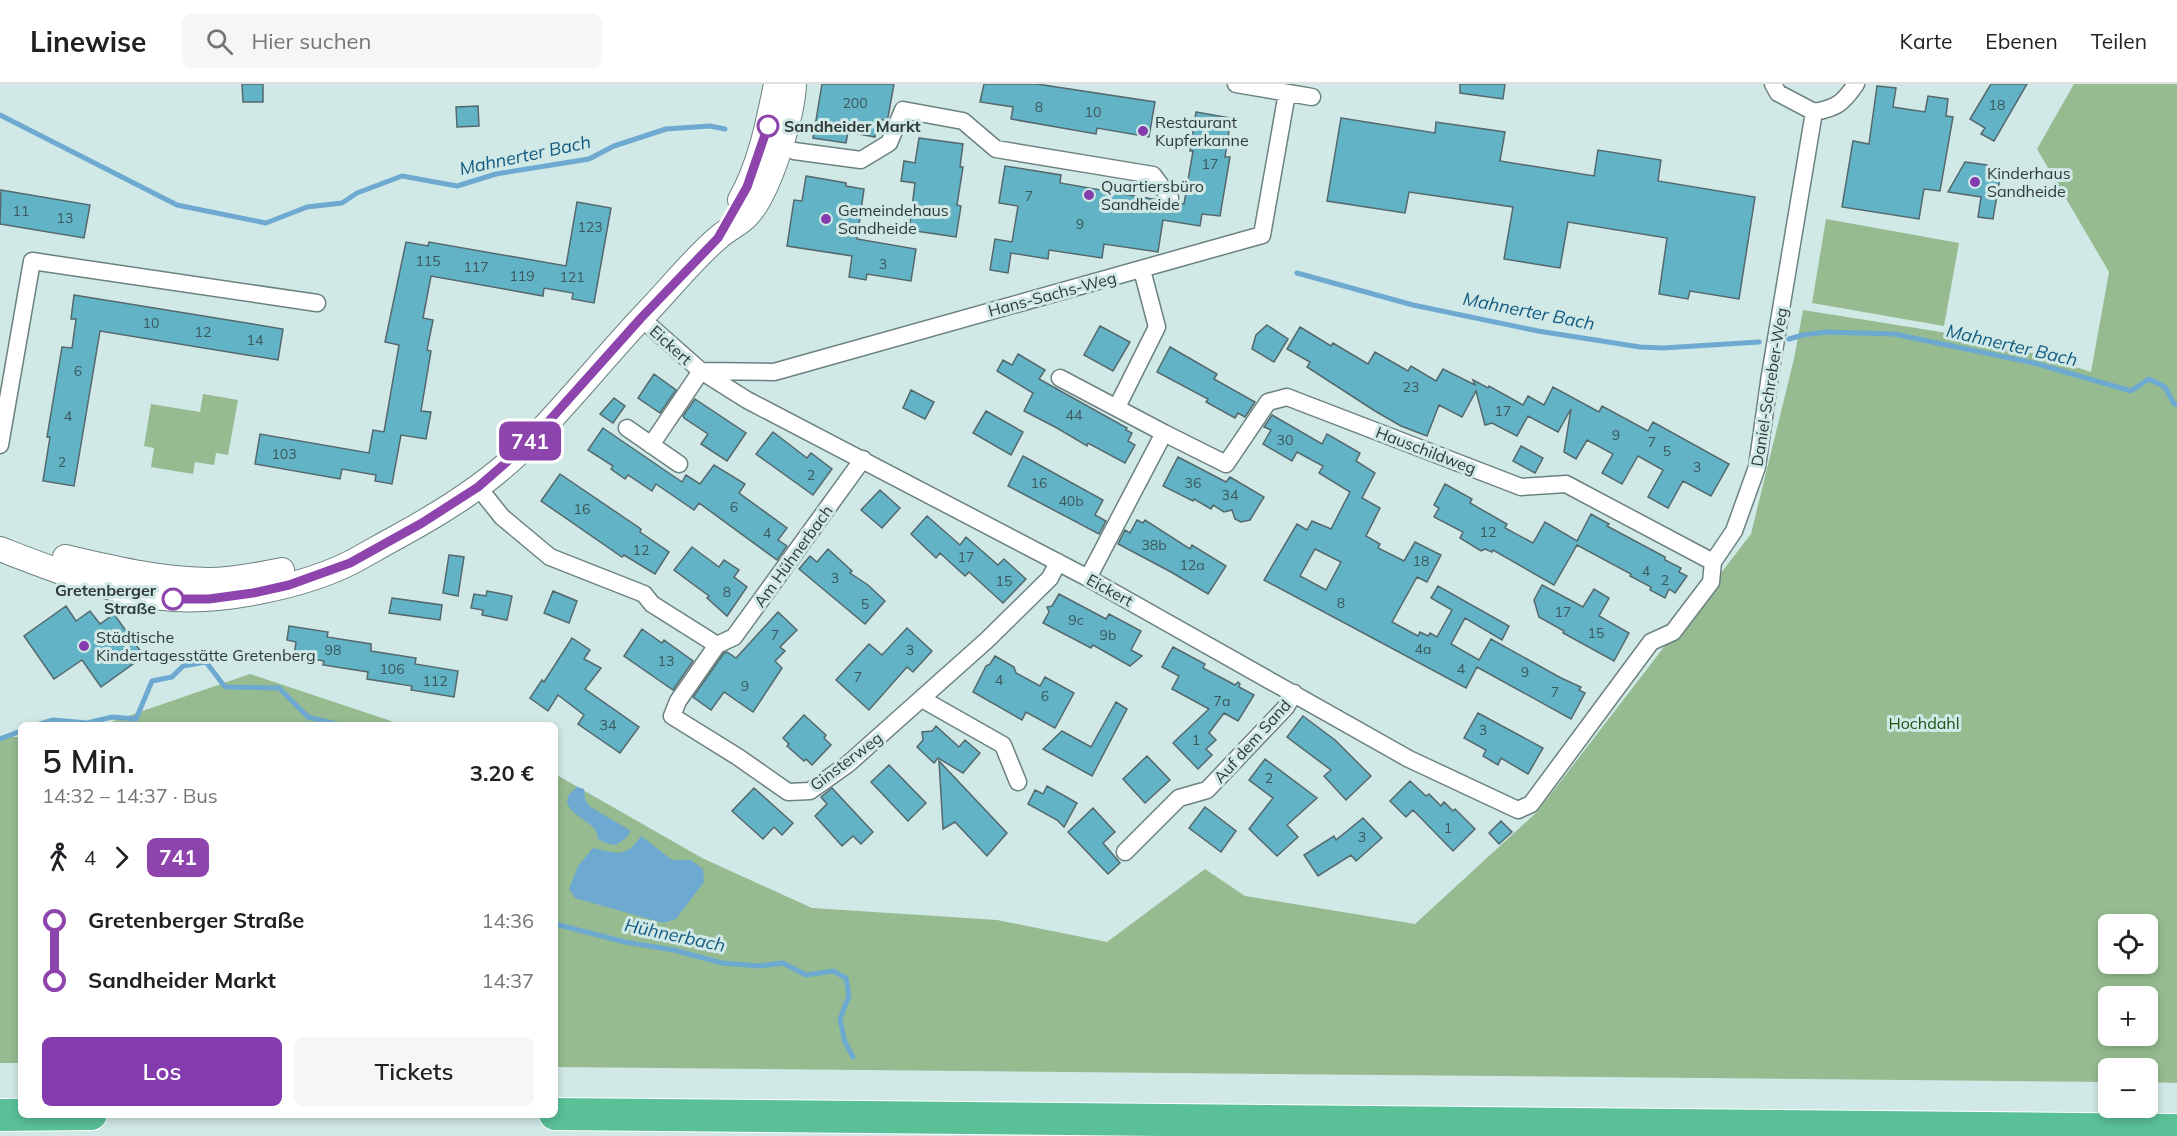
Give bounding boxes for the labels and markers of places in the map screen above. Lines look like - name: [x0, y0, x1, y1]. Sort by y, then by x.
- place label: Restaurant Kupferkanne: [1155, 112, 1249, 150]
- marker: Sandheider Markt: [757, 115, 779, 137]
- place label: Sandheider Markt: [784, 116, 921, 136]
- marker: Restaurant Kupferkanne: [1136, 124, 1150, 138]
- place label: Kinderhaus Sandheide: [1987, 163, 2071, 201]
- marker: Kinderhaus Sandheide: [1968, 175, 1982, 189]
- place label: Quartiersbüro Sandheide: [1101, 176, 1204, 214]
- marker: Quartiersbüro Sandheide: [1082, 188, 1096, 202]
- place label: Gemeindehaus Sandheide: [838, 200, 949, 238]
- marker: Gemeindehaus Sandheide: [819, 212, 833, 226]
- place label: Gretenberger Straße: [55, 580, 157, 618]
- marker: Gretenberger Straße: [162, 588, 184, 610]
- place label: Städtische Kindertagesstätte Gretenberg: [96, 627, 316, 665]
- marker: Städtische Kindertagesstätte Gretenberg: [77, 639, 91, 653]

